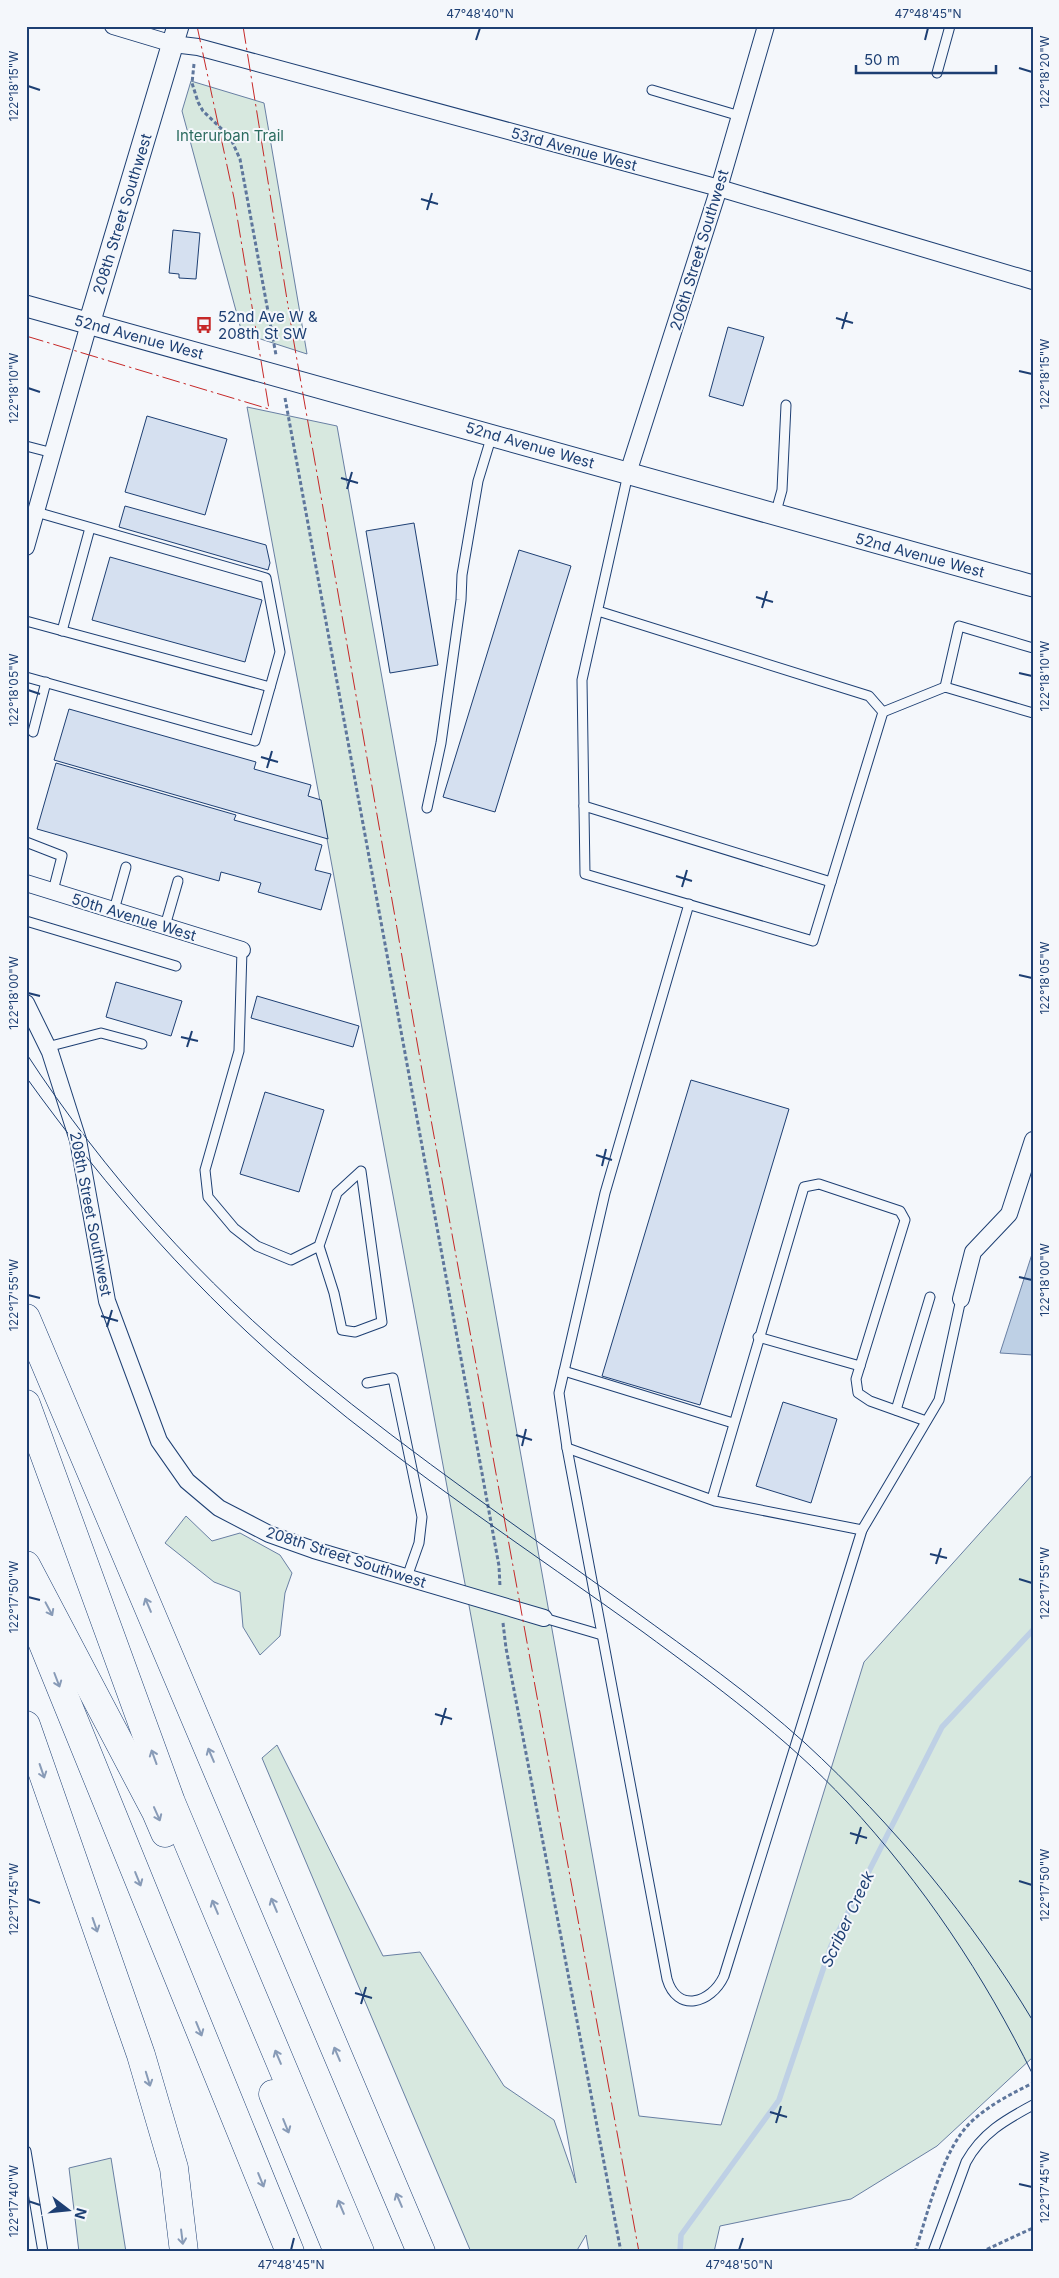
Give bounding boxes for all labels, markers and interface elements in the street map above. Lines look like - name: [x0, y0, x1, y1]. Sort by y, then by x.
- text: 47°48'40"N: [446, 6, 514, 21]
- text: 47°48'45"N: [894, 6, 962, 21]
- text: 122°18'20"W: [1037, 35, 1052, 109]
- scale bar: [856, 42, 996, 74]
- text: 50 m: [864, 50, 900, 69]
- text: 122°18'15"W: [6, 51, 21, 121]
- street label: 53rd Avenue West: [509, 123, 639, 175]
- park label: Interurban Trail: [176, 126, 284, 145]
- street label: 208th Street Southwest: [88, 131, 156, 297]
- street label: 206th Street Southwest: [665, 167, 733, 333]
- place label: 52nd Ave W & 208th St SW: [218, 307, 318, 343]
- street label: 52nd Avenue West: [72, 311, 206, 363]
- bus stop icon: 52nd Ave W & 208th St SW: [194, 315, 214, 335]
- text: 122°18'15"W: [1037, 339, 1052, 409]
- text: 122°18'10"W: [6, 352, 21, 423]
- street label: 52nd Avenue West: [463, 418, 597, 472]
- street label: 52nd Avenue West: [853, 529, 987, 581]
- text: 122°18'10"W: [1037, 640, 1052, 711]
- text: 122°18'05"W: [6, 653, 21, 727]
- street label: 50th Avenue West: [69, 889, 199, 945]
- text: 122°18'05"W: [1037, 941, 1052, 1015]
- text: 122°18'00"W: [6, 956, 21, 1030]
- street label: 208th Street Southwest: [66, 1130, 116, 1298]
- text: 122°18'00"W: [1037, 1243, 1052, 1317]
- text: 122°17'55"W: [6, 1259, 21, 1331]
- street label: 208th Street Southwest: [264, 1522, 429, 1592]
- text: 122°17'55"W: [1037, 1547, 1052, 1619]
- text: 122°17'50"W: [6, 1561, 21, 1633]
- one-way arrow: [142, 1598, 152, 1613]
- one-way arrow: [44, 1601, 54, 1616]
- one-way arrow: [53, 1671, 62, 1687]
- one-way arrow: [205, 1748, 215, 1763]
- one-way arrow: [149, 1749, 158, 1765]
- one-way arrow: [38, 1763, 47, 1778]
- one-way arrow: [152, 1807, 162, 1822]
- text: 122°17'50"W: [1037, 1849, 1052, 1921]
- text: 122°17'45"W: [6, 1863, 21, 1935]
- water label: Scriber Creek: [816, 1868, 878, 1970]
- one-way arrow: [133, 1871, 143, 1886]
- one-way arrow: [269, 1898, 279, 1913]
- one-way arrow: [210, 1900, 219, 1915]
- one-way arrow: [91, 1916, 101, 1932]
- one-way arrow: [195, 2021, 204, 2036]
- one-way arrow: [332, 2047, 342, 2062]
- one-way arrow: [273, 2050, 282, 2065]
- one-way arrow: [143, 2070, 153, 2086]
- one-way arrow: [282, 2118, 291, 2133]
- text: 122°17'45"W: [1037, 2151, 1052, 2223]
- text: 122°17'40"W: [6, 2165, 21, 2237]
- one-way arrow: [256, 2172, 266, 2187]
- north arrow: [42, 2186, 92, 2236]
- one-way arrow: [393, 2193, 403, 2208]
- one-way arrow: [335, 2200, 345, 2215]
- text: N: [71, 2206, 91, 2221]
- one-way arrow: [177, 2228, 187, 2244]
- text: 47°48'45"N: [257, 2257, 325, 2272]
- text: 47°48'50"N: [705, 2257, 773, 2272]

